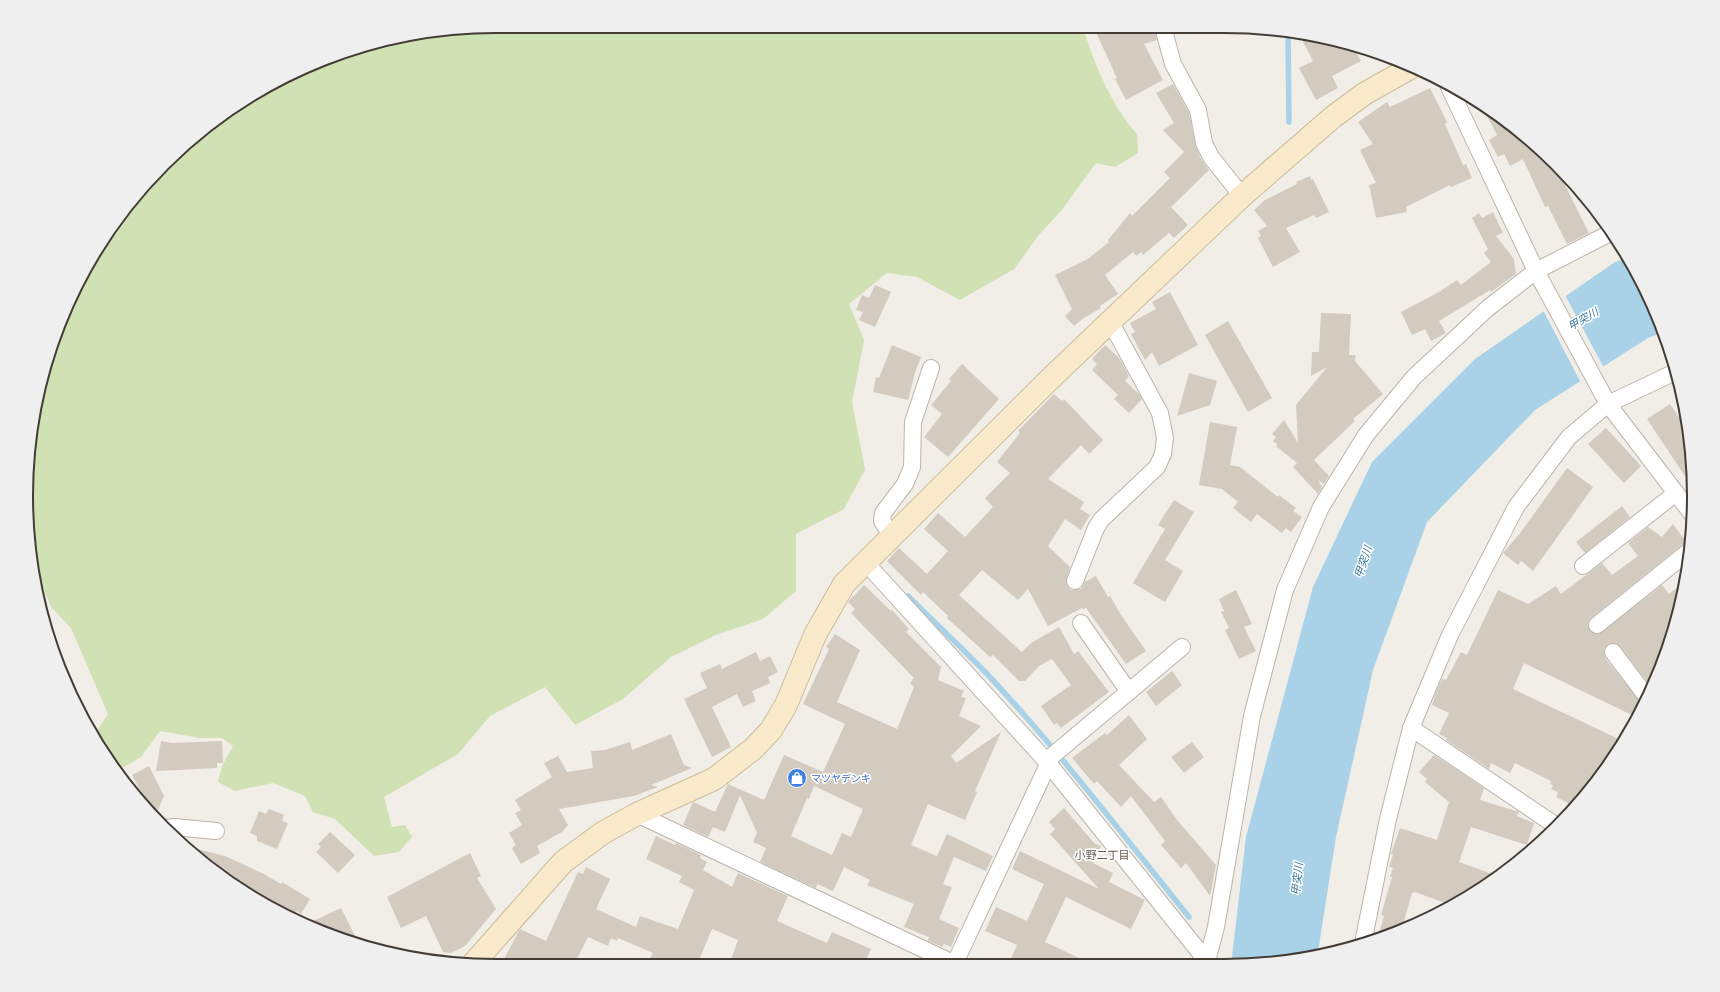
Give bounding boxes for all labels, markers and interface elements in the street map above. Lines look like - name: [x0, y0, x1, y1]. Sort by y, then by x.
- water label: 甲突川: [1565, 304, 1602, 333]
- water label: 甲突川: [1351, 543, 1375, 580]
- shop icon: マツヤデンキ: [786, 767, 808, 789]
- place label: マツヤデンキ: [811, 772, 871, 785]
- district label: 小野二丁目: [1075, 848, 1130, 862]
- water label: 甲突川: [1288, 861, 1306, 896]

